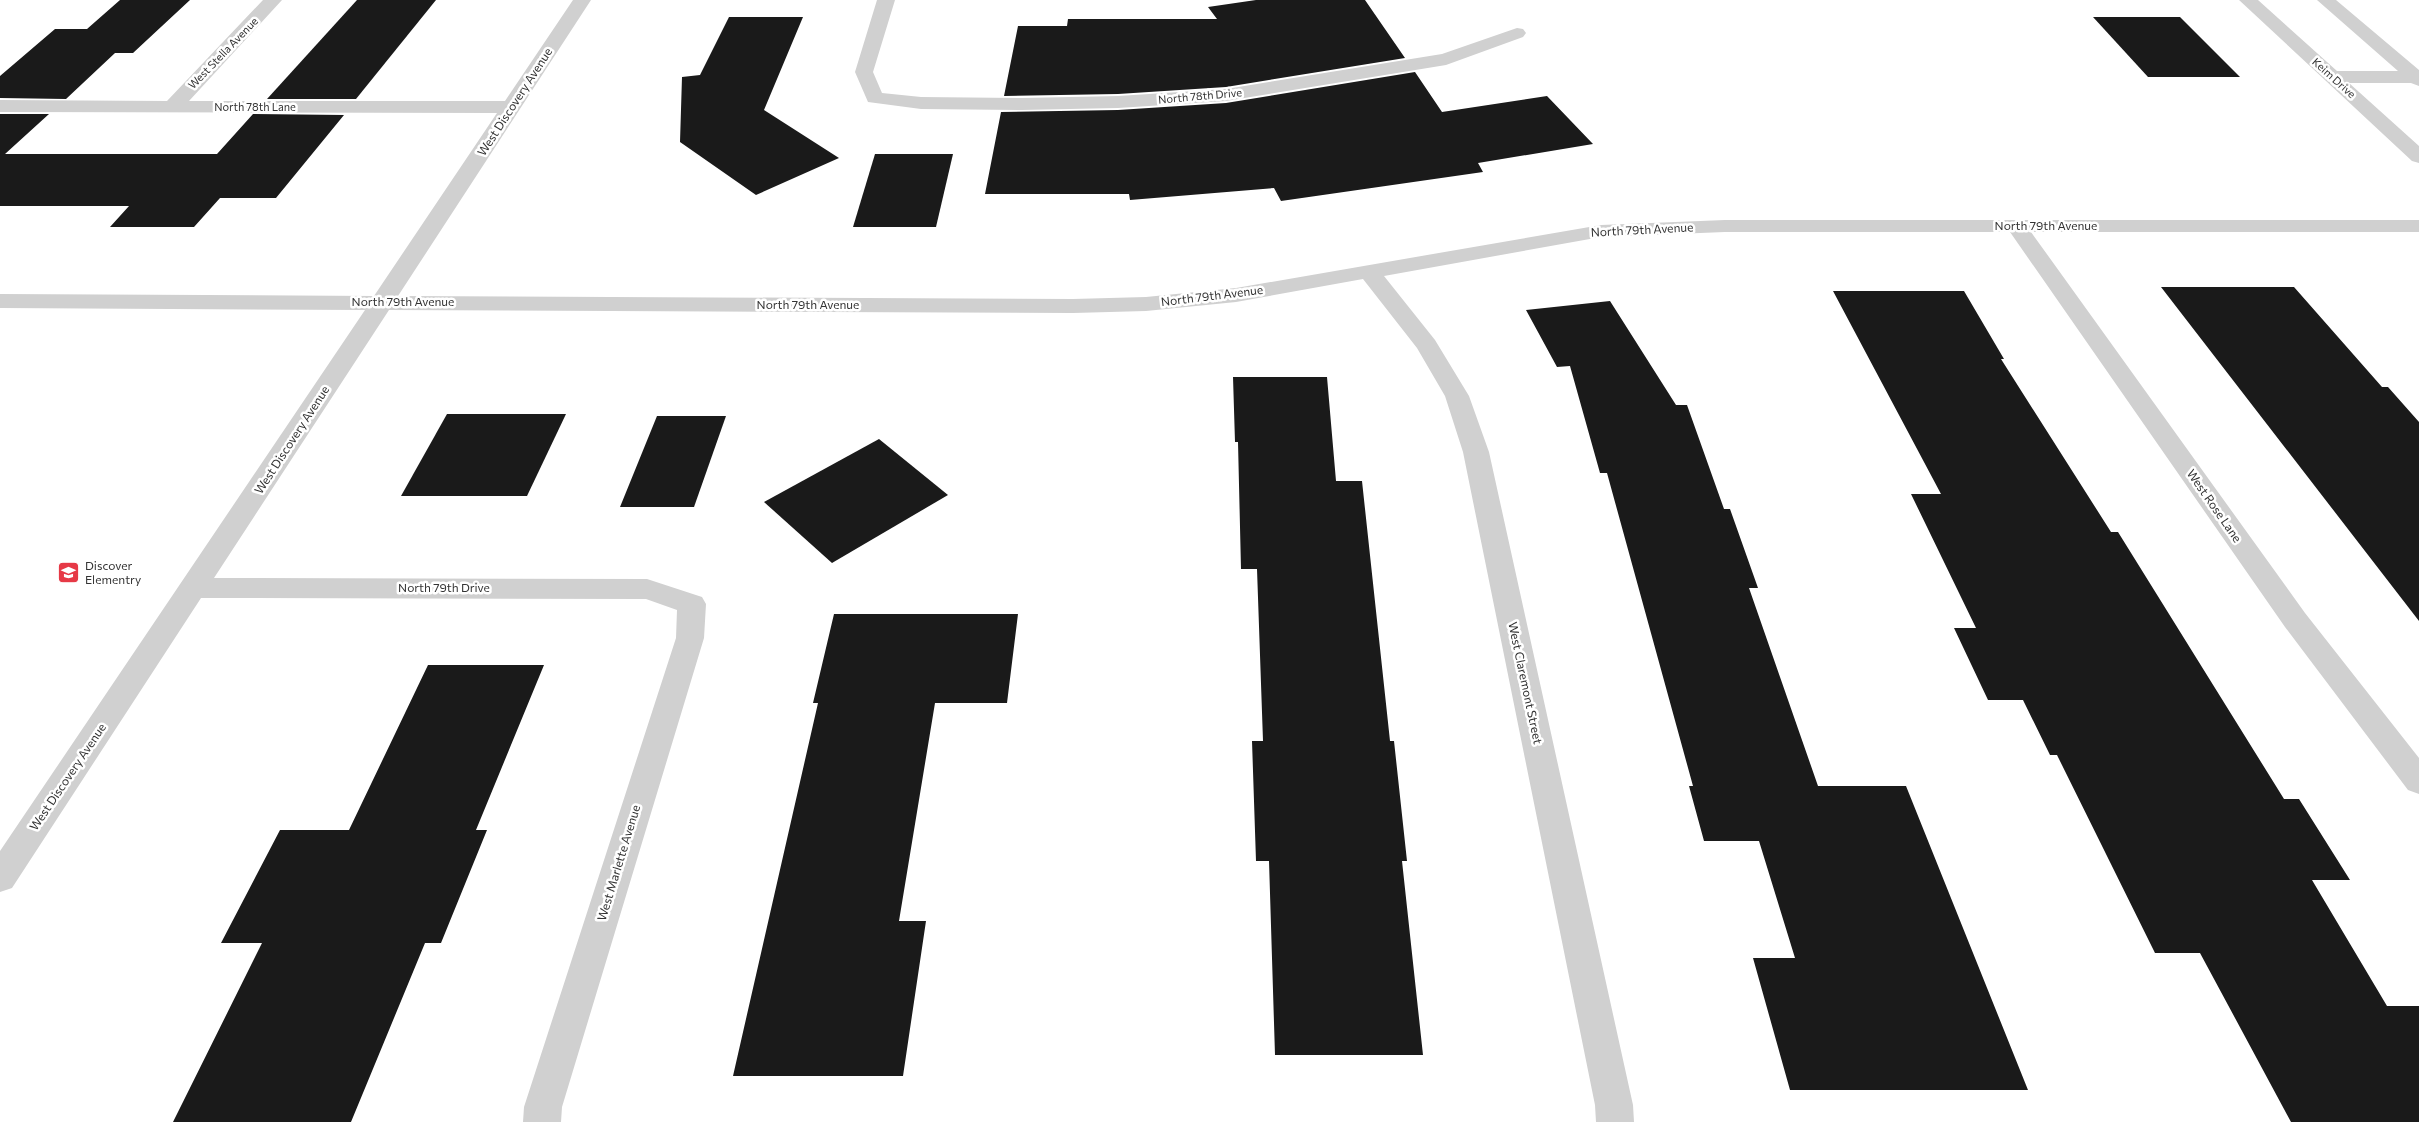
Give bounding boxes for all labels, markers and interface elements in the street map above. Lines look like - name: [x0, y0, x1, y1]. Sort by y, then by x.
- street label: West Stella Avenue: [185, 14, 260, 91]
- street label: West Discovery Avenue: [474, 45, 554, 158]
- street label: Keim Drive: [2310, 55, 2359, 101]
- street label: North 78th Drive: [1157, 85, 1243, 106]
- street label: North 78th Lane: [214, 100, 296, 113]
- street label: North 79th Avenue: [1995, 218, 2097, 232]
- street label: North 79th Avenue: [1590, 219, 1694, 239]
- street label: North 79th Avenue: [1160, 282, 1264, 308]
- street label: North 79th Avenue: [352, 294, 454, 308]
- street label: North 79th Avenue: [757, 297, 859, 311]
- street label: West Discovery Avenue: [251, 383, 331, 496]
- street label: West Rose Lane: [2185, 466, 2245, 544]
- place label: Discover Elementry: [85, 558, 141, 586]
- school or university icon: Discover Elementry: [57, 561, 81, 585]
- street label: North 79th Drive: [398, 580, 490, 594]
- street label: West Claremont Street: [1506, 620, 1546, 745]
- street label: West Discovery Avenue: [26, 720, 108, 833]
- street label: West Marlette Avenue: [594, 803, 642, 922]

